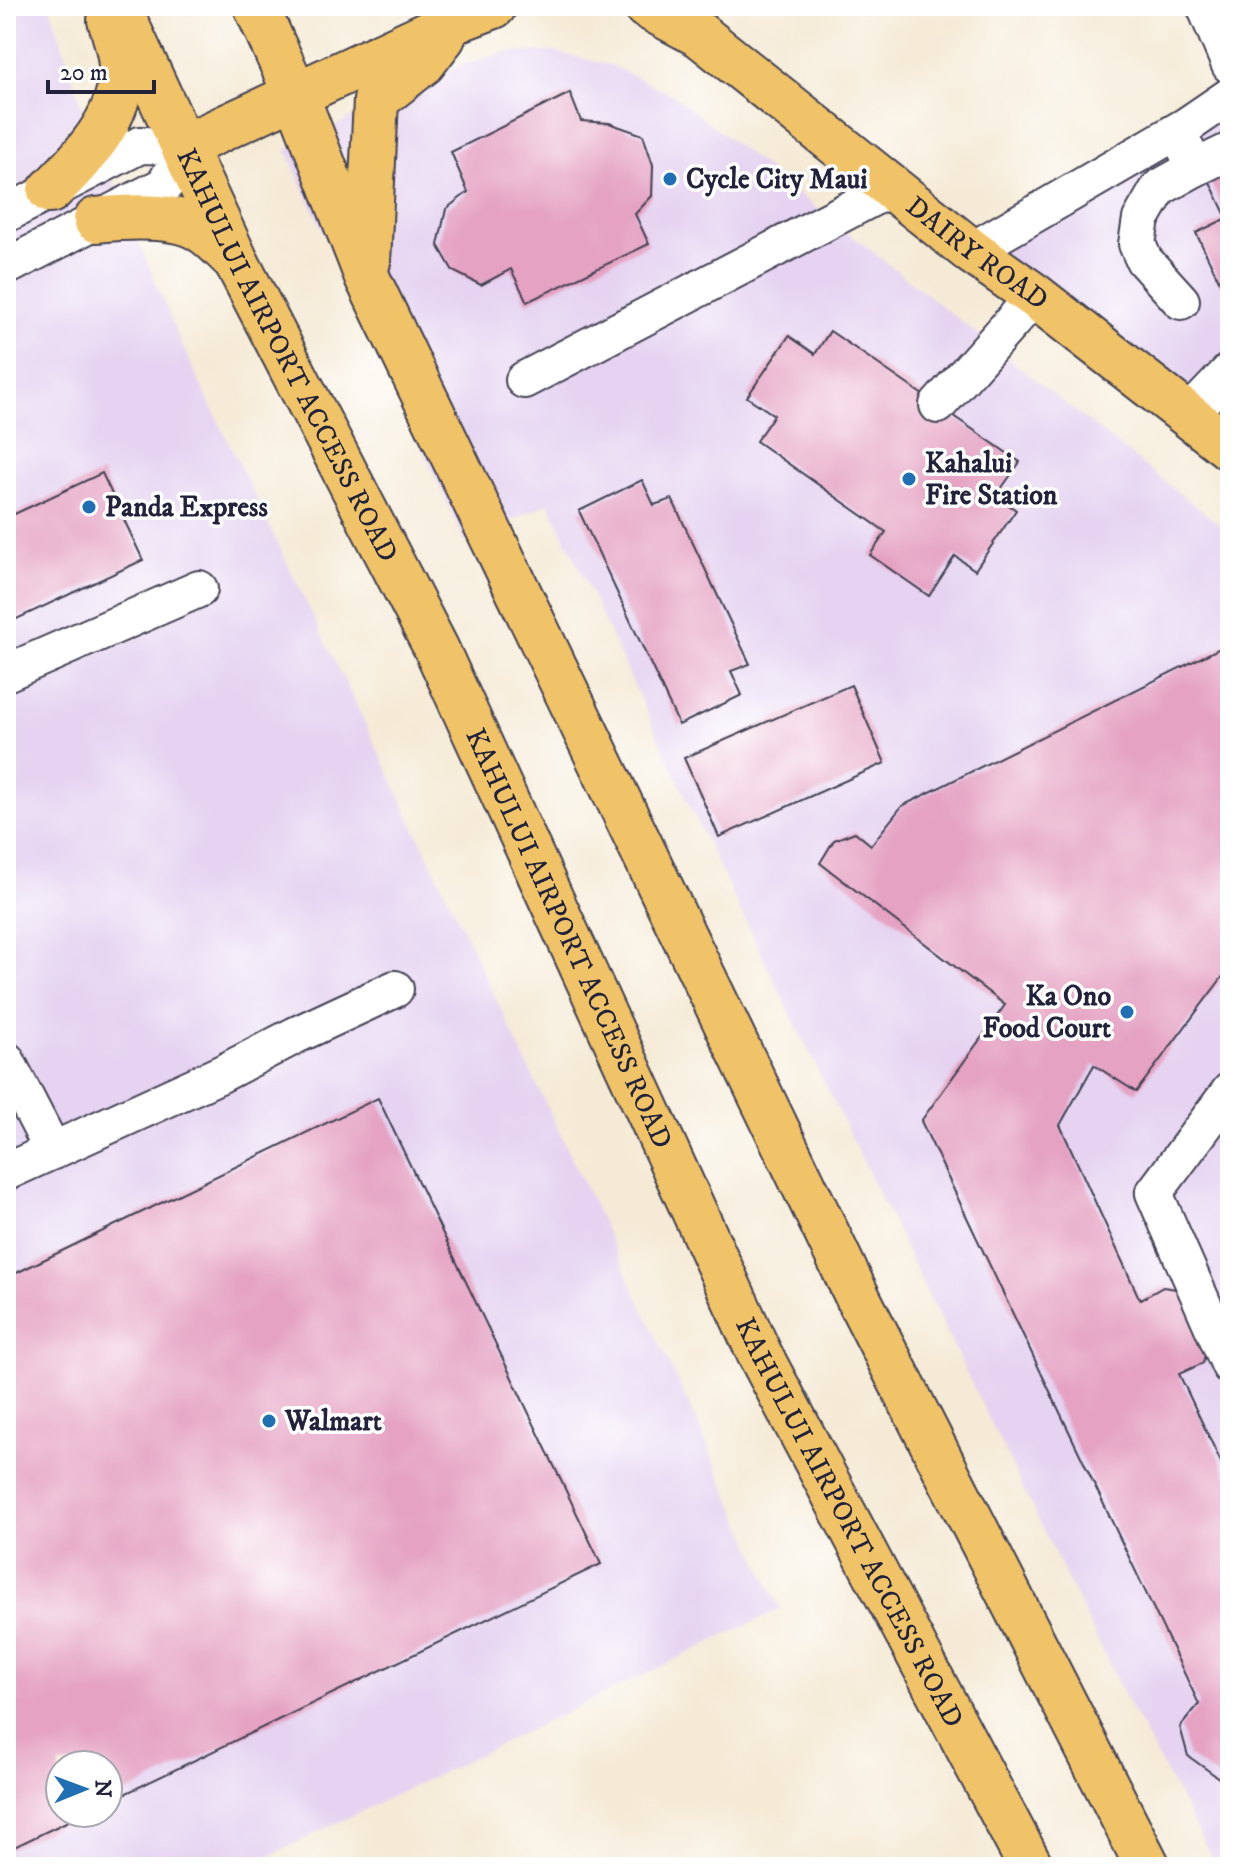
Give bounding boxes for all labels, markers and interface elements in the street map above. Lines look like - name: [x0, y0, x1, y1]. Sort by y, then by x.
- scale bar: [48, 44, 154, 94]
- text: 20 m: [60, 58, 108, 88]
- street label: KAHULUI AIRPORT ACCESS ROAD: [169, 143, 406, 568]
- place label: Cycle City Maui: [686, 162, 868, 197]
- marker: Cycle City Maui: [661, 170, 679, 188]
- street label: DAIRY ROAD: [899, 189, 1055, 317]
- place label: Kahalui Fire Station: [925, 446, 1058, 513]
- marker: Kahalui Fire Station: [900, 470, 918, 488]
- place label: Panda Express: [105, 490, 268, 525]
- marker: Panda Express: [80, 498, 98, 516]
- street label: KAHULUI AIRPORT ACCESS ROAD: [458, 723, 680, 1154]
- place label: Ka Ono Food Court: [982, 979, 1111, 1046]
- marker: Ka Ono Food Court: [1118, 1003, 1136, 1021]
- street label: KAHULUI AIRPORT ACCESS ROAD: [728, 1312, 971, 1733]
- place label: Walmart: [284, 1404, 382, 1439]
- marker: Walmart: [260, 1412, 278, 1430]
- north arrow: [44, 1749, 124, 1829]
- text: N: [89, 1779, 116, 1798]

